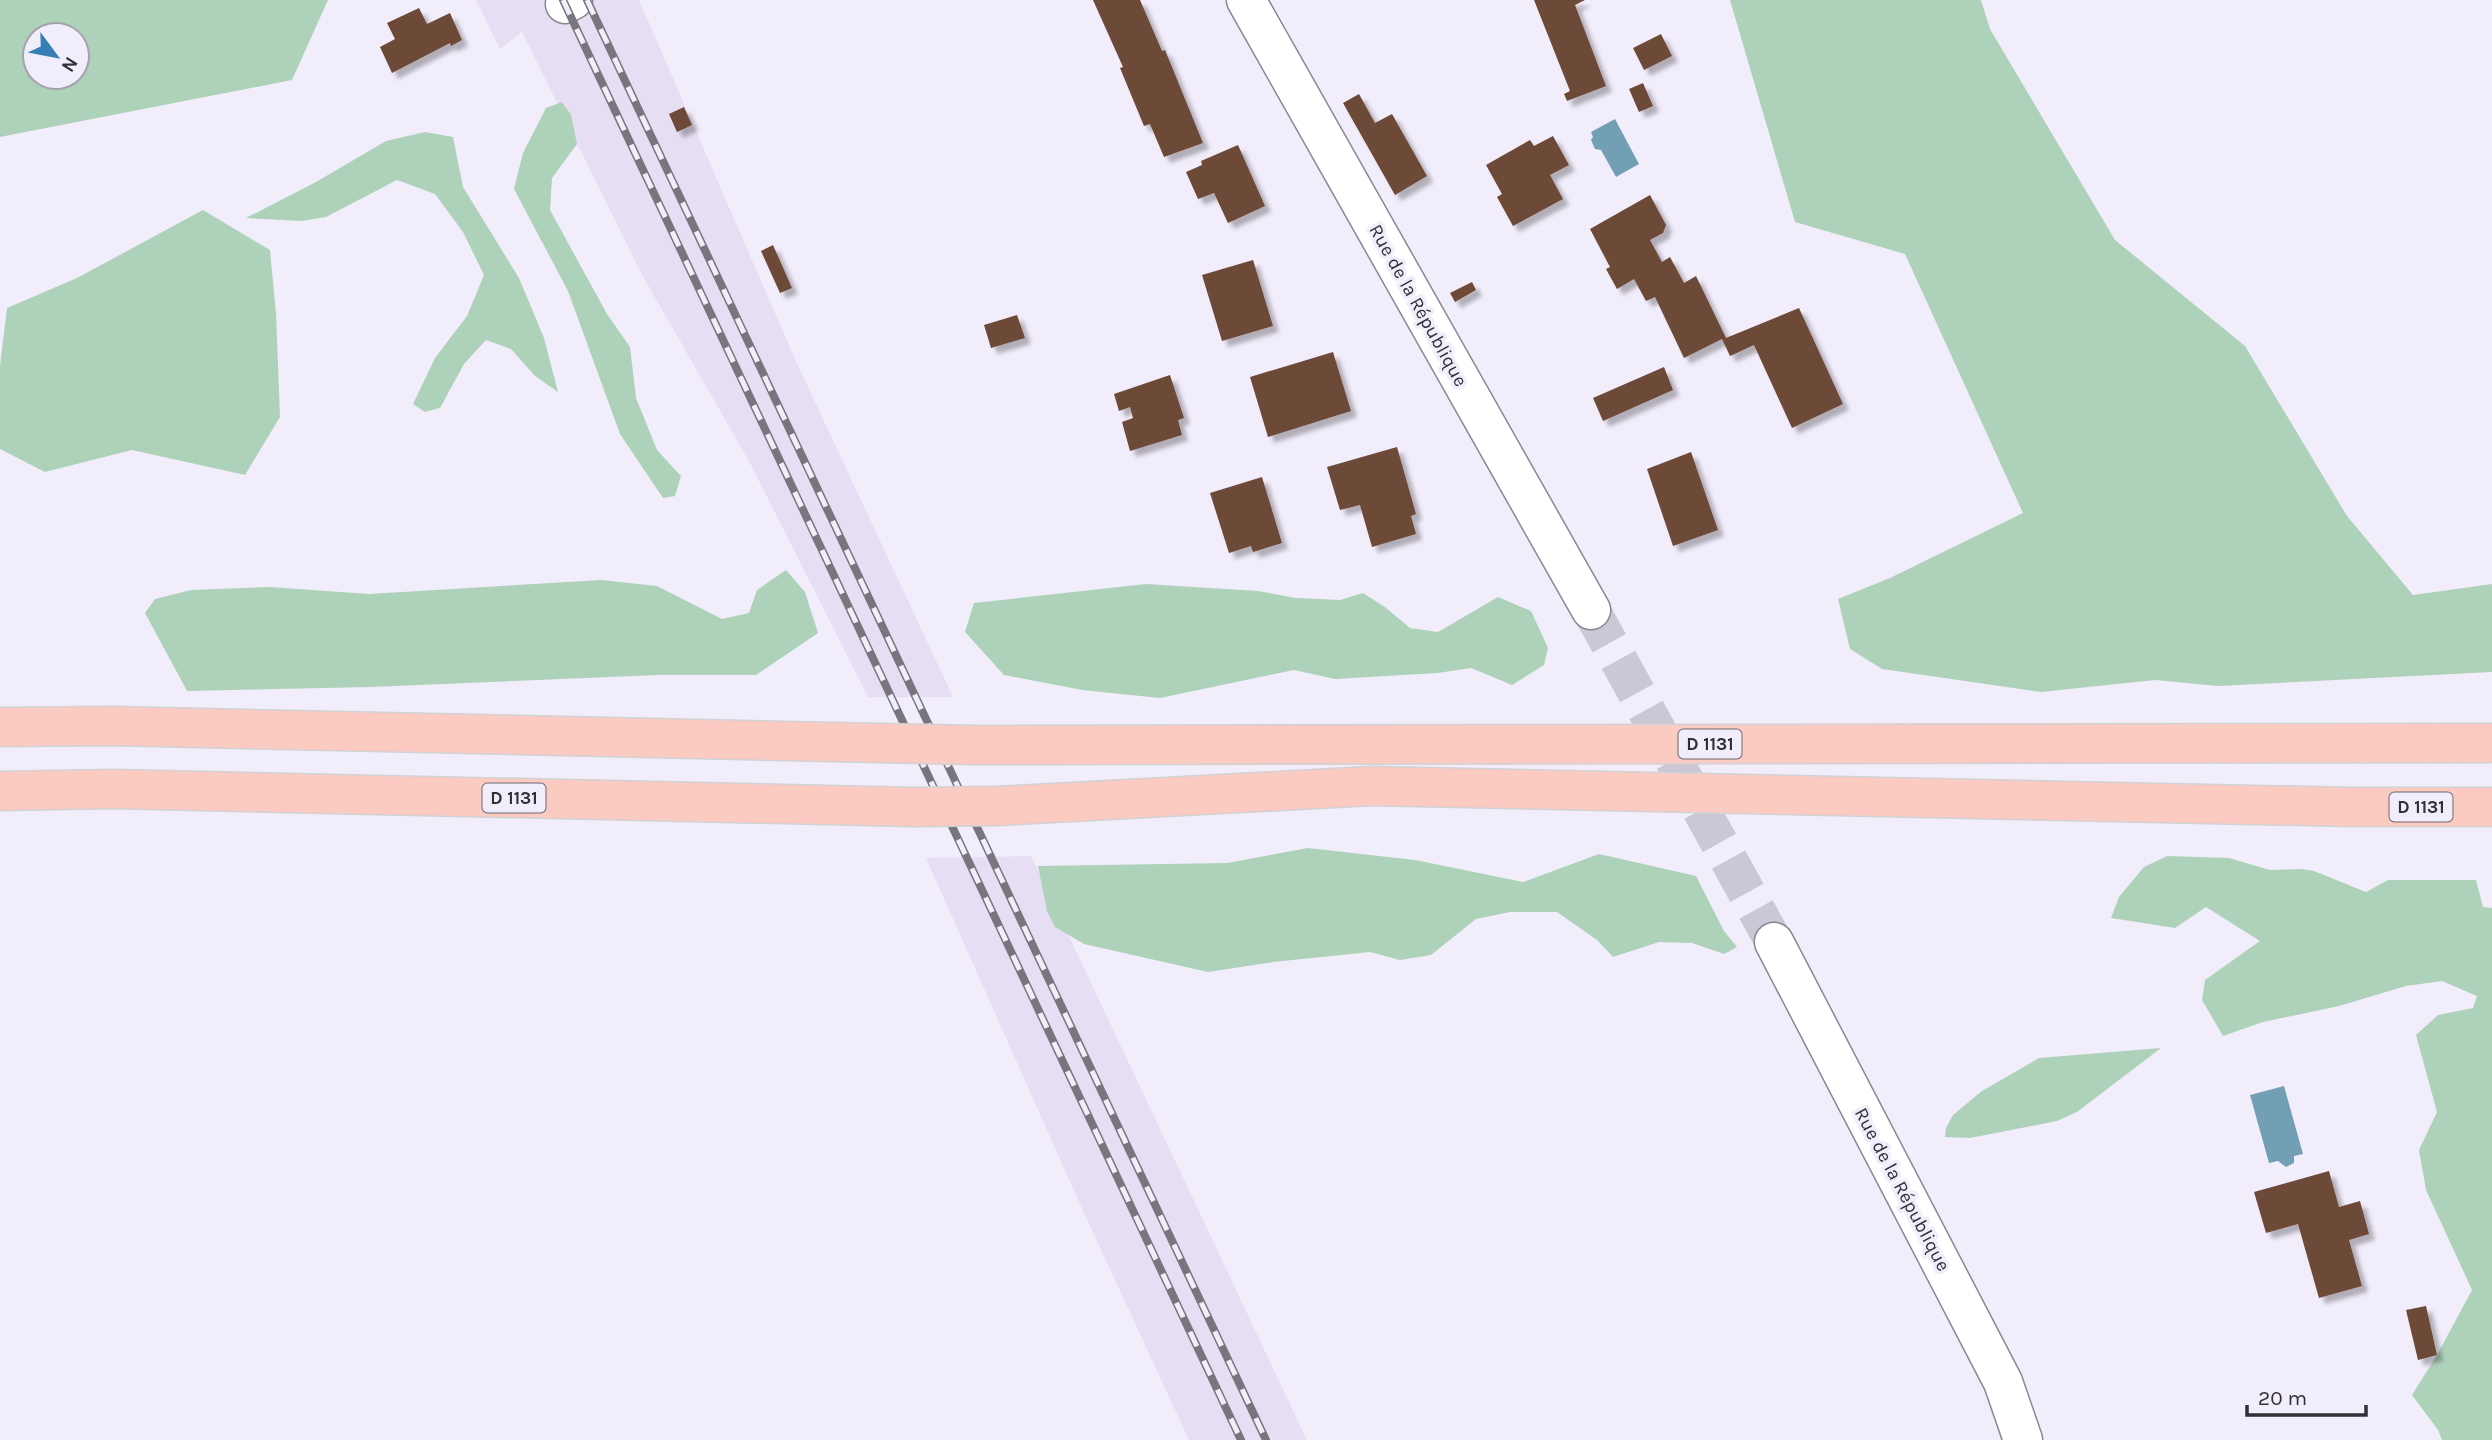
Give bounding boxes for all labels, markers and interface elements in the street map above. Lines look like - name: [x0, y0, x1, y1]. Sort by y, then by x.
- north arrow: [21, 21, 91, 91]
- text: N: [57, 53, 83, 76]
- street label: Rue de la République: [1364, 221, 1472, 390]
- road number: D 1131: [1678, 730, 1742, 758]
- road number: D 1131: [482, 784, 546, 812]
- road number: D 1131: [2390, 792, 2452, 822]
- street label: Rue de la République: [1850, 1104, 1955, 1275]
- scale bar: [2247, 1374, 2366, 1418]
- text: 20 m: [2258, 1386, 2307, 1410]

